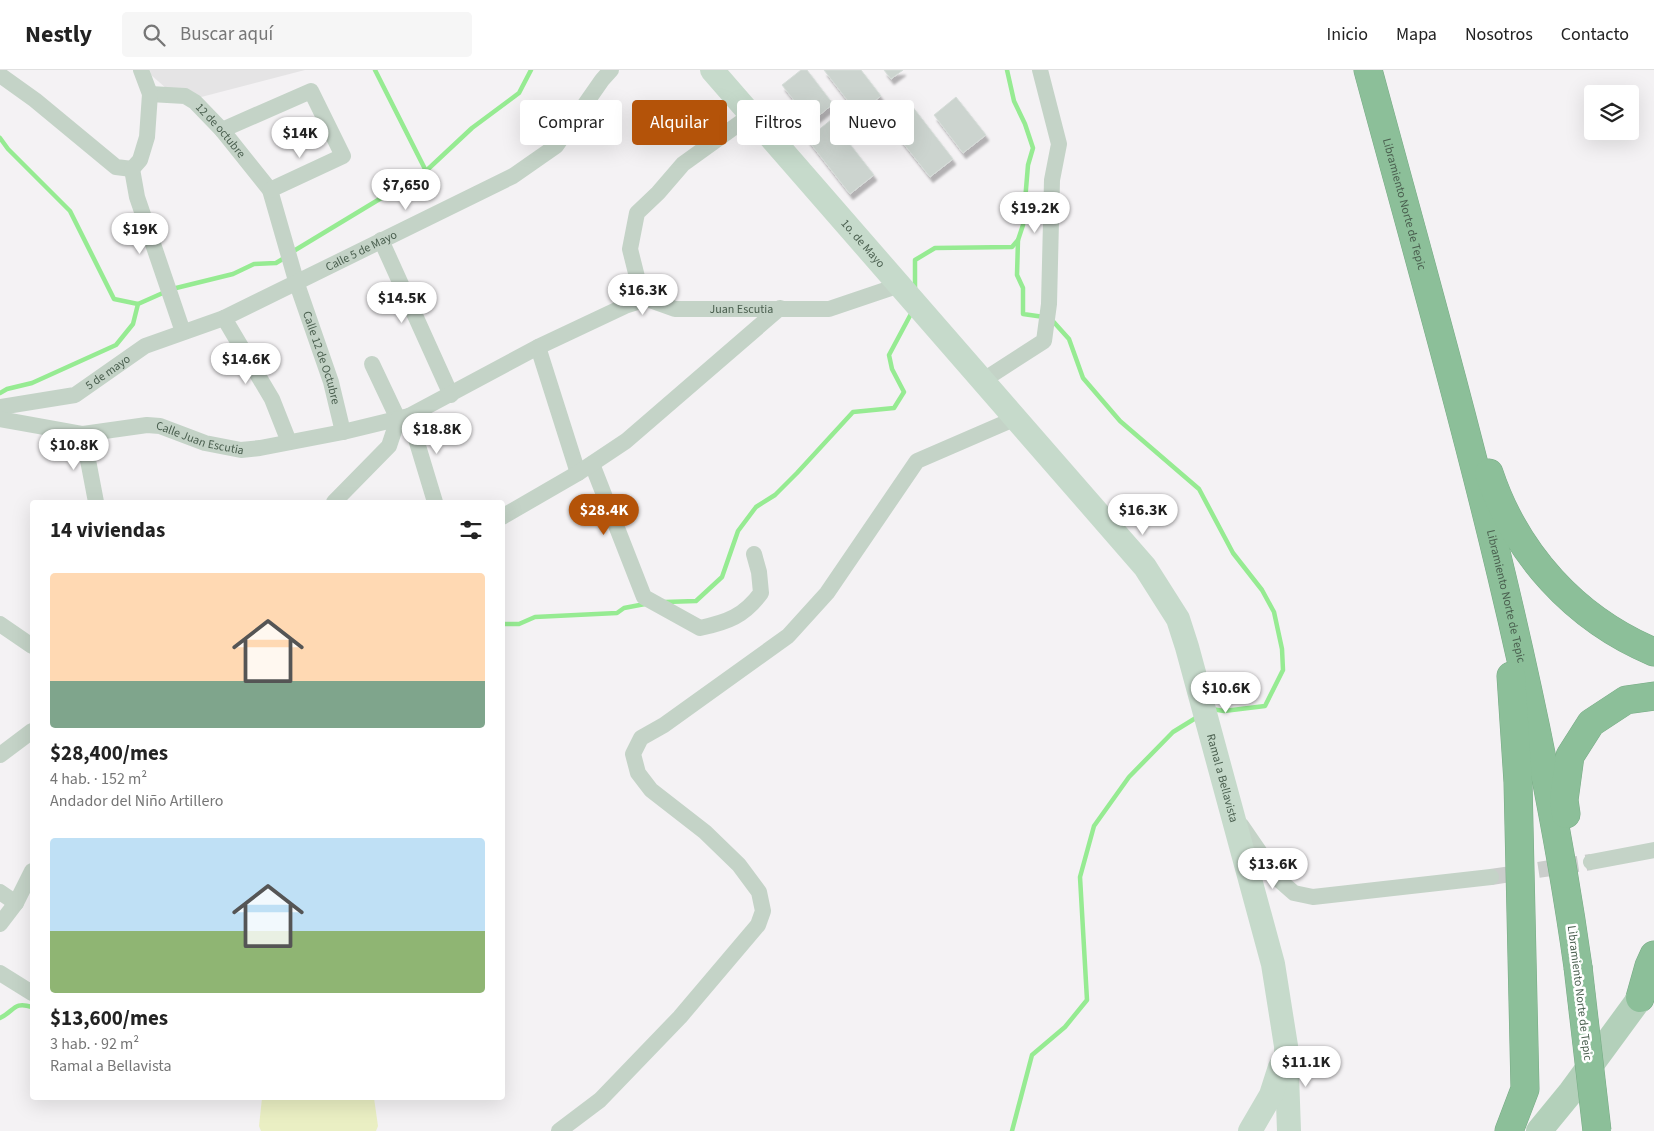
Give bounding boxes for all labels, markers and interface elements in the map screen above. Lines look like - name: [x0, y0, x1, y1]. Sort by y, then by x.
- search box: [122, 12, 472, 57]
- text: Nestly: [25, 17, 92, 52]
- icon: search: [140, 21, 168, 49]
- text: Buscar aquí: [180, 21, 273, 48]
- text: Inicio: [1327, 22, 1368, 47]
- text: Mapa: [1396, 22, 1437, 47]
- text: Nosotros: [1465, 22, 1533, 47]
- text: Contacto: [1561, 22, 1629, 47]
- map controls: [1584, 85, 1639, 140]
- button: layers: [1584, 85, 1639, 140]
- street label: 12 de octubre: [191, 99, 249, 162]
- chip: Comprar: [520, 100, 622, 145]
- chip: Alquilar: [632, 100, 727, 145]
- chip: Filtros: [737, 100, 820, 145]
- chip: Nuevo: [830, 100, 914, 145]
- pin: $14K: [270, 116, 330, 159]
- text: $14K: [282, 122, 318, 144]
- street label: Libramiento Norte de Tepic: [1378, 136, 1430, 273]
- pin: $7,650: [365, 168, 447, 211]
- text: $7,650: [382, 174, 430, 196]
- pin: $19.2K: [994, 191, 1076, 234]
- text: $19.2K: [1011, 197, 1059, 219]
- pin: $19K: [110, 212, 170, 255]
- street label: 1o. de Mayo: [837, 216, 889, 272]
- text: $19K: [122, 218, 158, 240]
- street label: Calle 5 de Mayo: [323, 226, 400, 276]
- pin: $16.3K: [602, 274, 684, 316]
- text: $16.3K: [619, 279, 667, 301]
- pin: $14.5K: [361, 282, 443, 324]
- text: $14.5K: [378, 287, 426, 309]
- street label: Juan Escutia: [709, 301, 773, 318]
- street label: Calle 12 de Octubre: [298, 309, 344, 406]
- pin: $14.6K: [205, 342, 287, 385]
- text: $14.6K: [222, 348, 270, 370]
- street label: 5 de mayo: [82, 351, 134, 394]
- pin: $18.8K: [396, 412, 478, 455]
- street label: Calle Juan Escutia: [156, 418, 245, 459]
- text: $18.8K: [413, 418, 461, 440]
- pin: $10.8K: [33, 428, 115, 471]
- text: $10.8K: [50, 434, 98, 456]
- pin: $28.4K: [563, 494, 645, 536]
- pin: $16.3K: [1102, 494, 1184, 536]
- text: $28.4K: [580, 499, 628, 521]
- text: $16.3K: [1119, 499, 1167, 521]
- text: 14 viviendas: [50, 515, 165, 545]
- icon: filters: [457, 516, 485, 544]
- street label: Libramiento Norte de Tepic: [1482, 528, 1530, 665]
- icon: home: [223, 606, 313, 696]
- pin: $10.6K: [1185, 672, 1267, 714]
- text: $10.6K: [1202, 677, 1250, 699]
- street label: Ramal a Bellavista: [1202, 732, 1242, 824]
- text: $28,400/mes: [50, 738, 168, 768]
- text: 4 hab. · 152 m²: [50, 768, 147, 790]
- text: Andador del Niño Artillero: [50, 790, 223, 812]
- pin: $13.6K: [1232, 848, 1314, 890]
- text: $13.6K: [1249, 853, 1297, 875]
- icon: home: [223, 871, 313, 961]
- street label: Libramiento Norte de Tepic: [1563, 925, 1596, 1062]
- text: $13,600/mes: [50, 1003, 168, 1033]
- text: 3 hab. · 92 m²: [50, 1033, 139, 1055]
- pin: $11.1K: [1265, 1046, 1347, 1088]
- text: $11.1K: [1282, 1051, 1330, 1073]
- text: Ramal a Bellavista: [50, 1055, 171, 1077]

